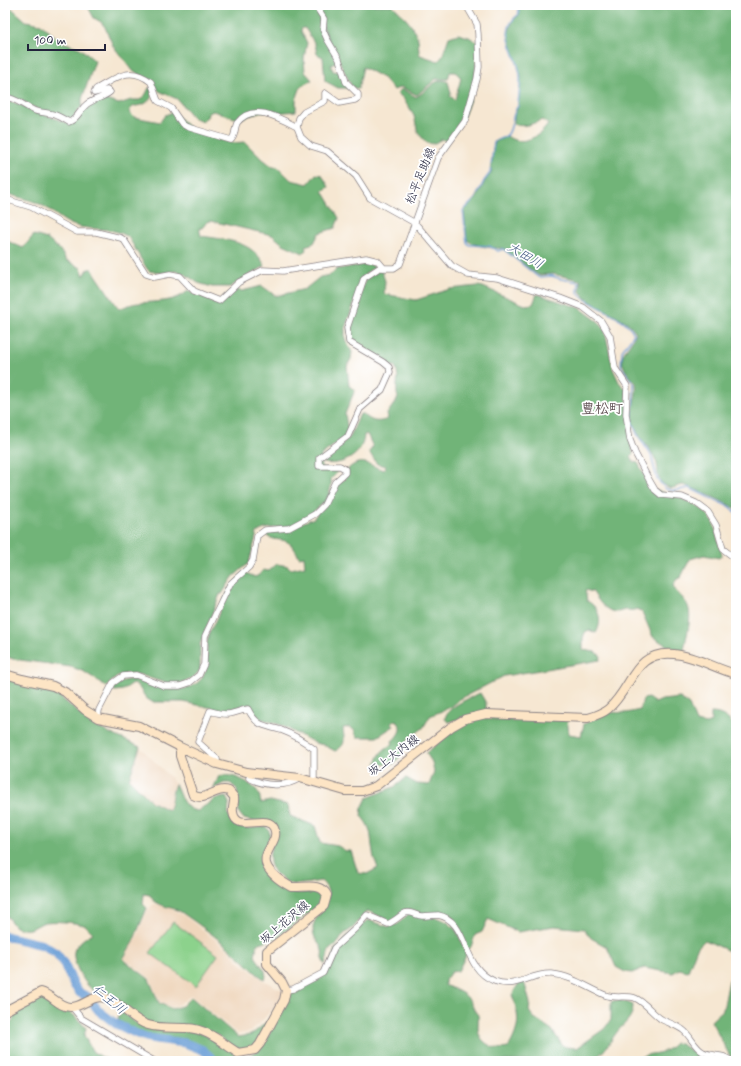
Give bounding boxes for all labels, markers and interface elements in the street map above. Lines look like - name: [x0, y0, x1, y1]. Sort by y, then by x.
- scale bar: [28, 26, 105, 52]
- text: 100 m: [34, 33, 66, 49]
- street label: 松平足助線: [402, 145, 440, 207]
- water label: 大田川: [504, 239, 546, 273]
- district label: 豊松町: [581, 400, 623, 418]
- street label: 坂上大内線: [365, 732, 423, 780]
- street label: 坂上花沢線: [257, 898, 313, 948]
- water label: 仁王川: [88, 981, 130, 1019]

